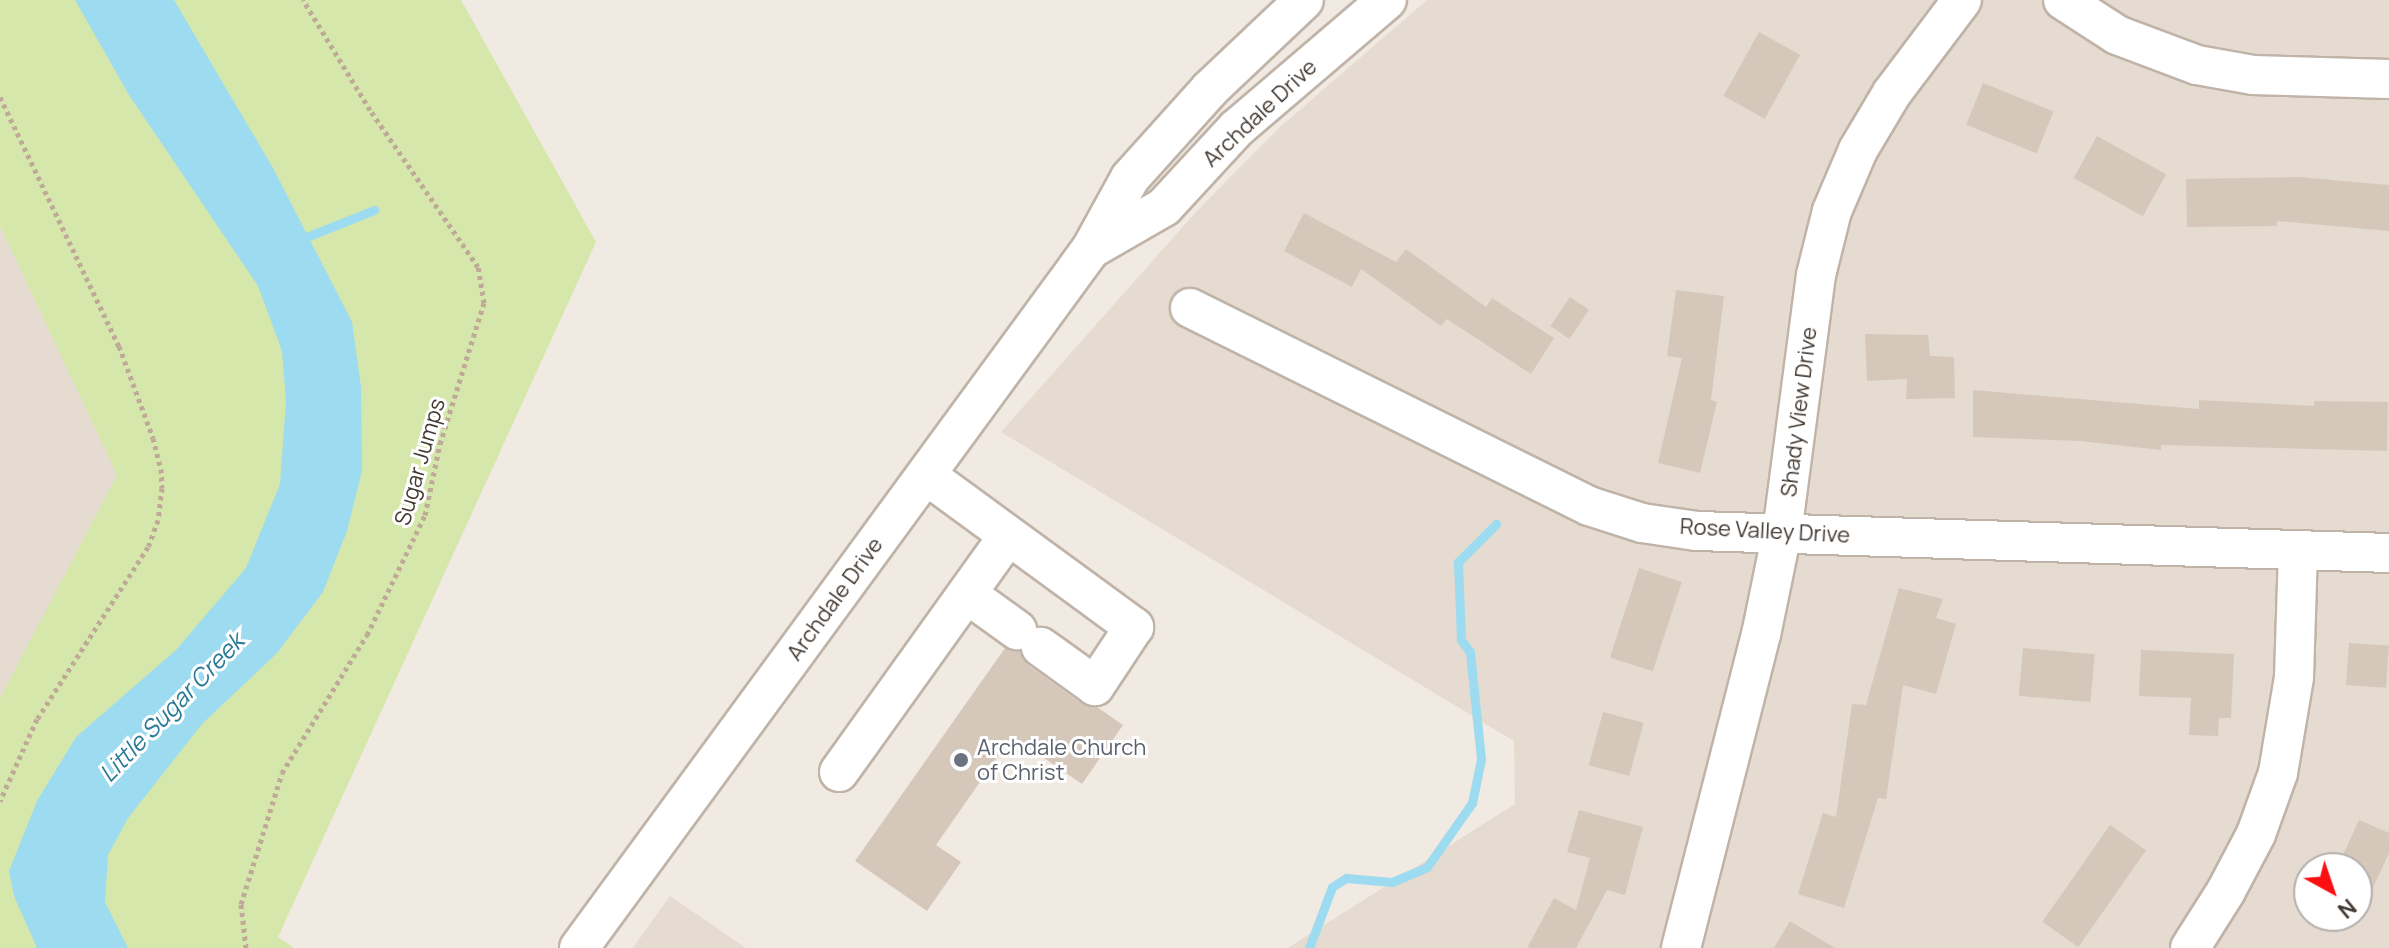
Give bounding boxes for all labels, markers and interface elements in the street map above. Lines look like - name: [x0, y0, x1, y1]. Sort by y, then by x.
- street label: Archdale Drive: [1198, 54, 1322, 172]
- street label: Shady View Drive: [1775, 326, 1823, 498]
- street label: Sugar Jumps: [389, 396, 451, 528]
- street label: Rose Valley Drive: [1679, 513, 1851, 549]
- street label: Archdale Drive: [781, 532, 889, 666]
- water label: Little Sugar Creek: [93, 627, 249, 787]
- place label: Archdale Church of Christ: [977, 734, 1146, 786]
- marker: Archdale Church of Christ: [952, 751, 970, 769]
- north arrow: [2293, 852, 2373, 932]
- text: N: [2331, 892, 2363, 925]

